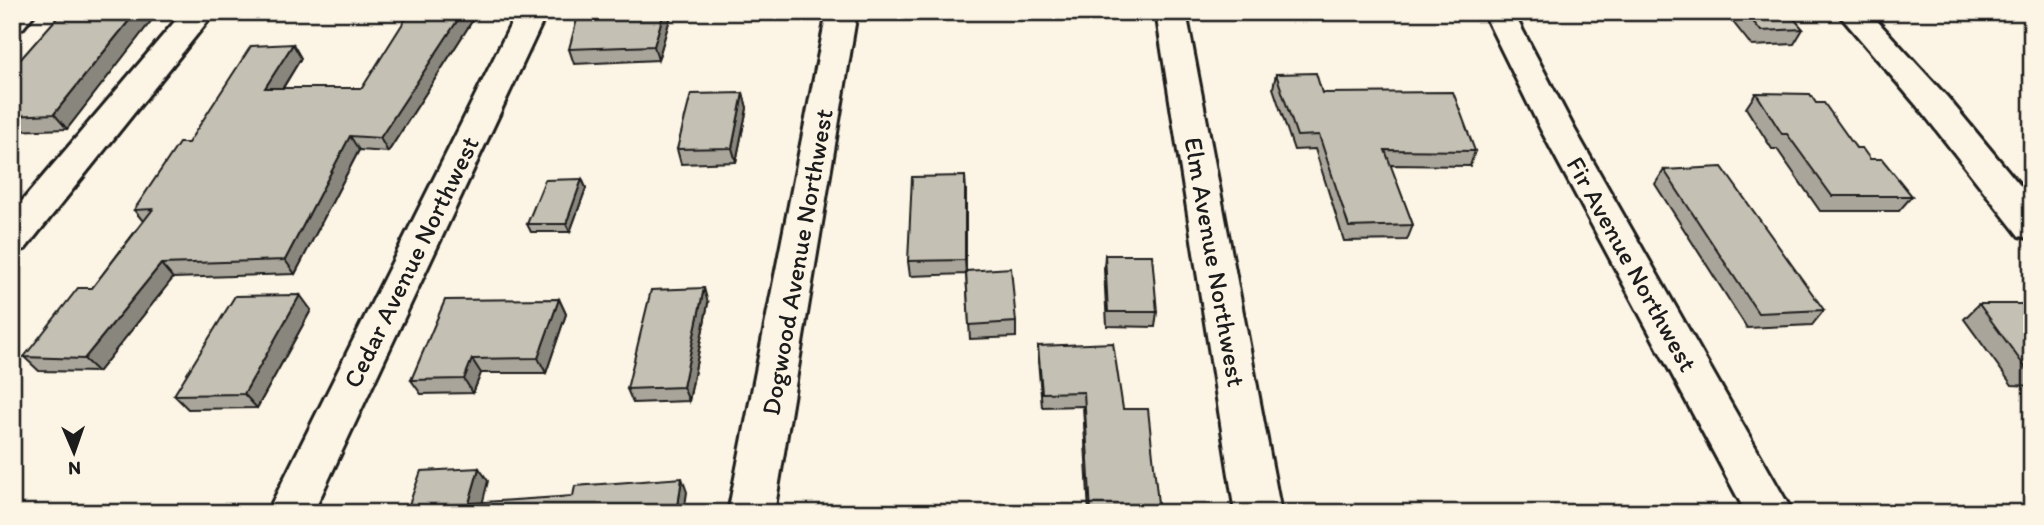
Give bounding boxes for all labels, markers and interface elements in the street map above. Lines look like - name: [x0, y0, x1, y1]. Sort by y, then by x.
- street label: Dogwood Avenue Northwest: [754, 106, 840, 418]
- street label: Cedar Avenue Northwest: [336, 131, 486, 393]
- street label: Elm Avenue Northwest: [1177, 135, 1253, 389]
- street label: Fir Avenue Northwest: [1560, 151, 1704, 377]
- north arrow: [38, 416, 108, 486]
- text: N: [68, 457, 81, 480]

